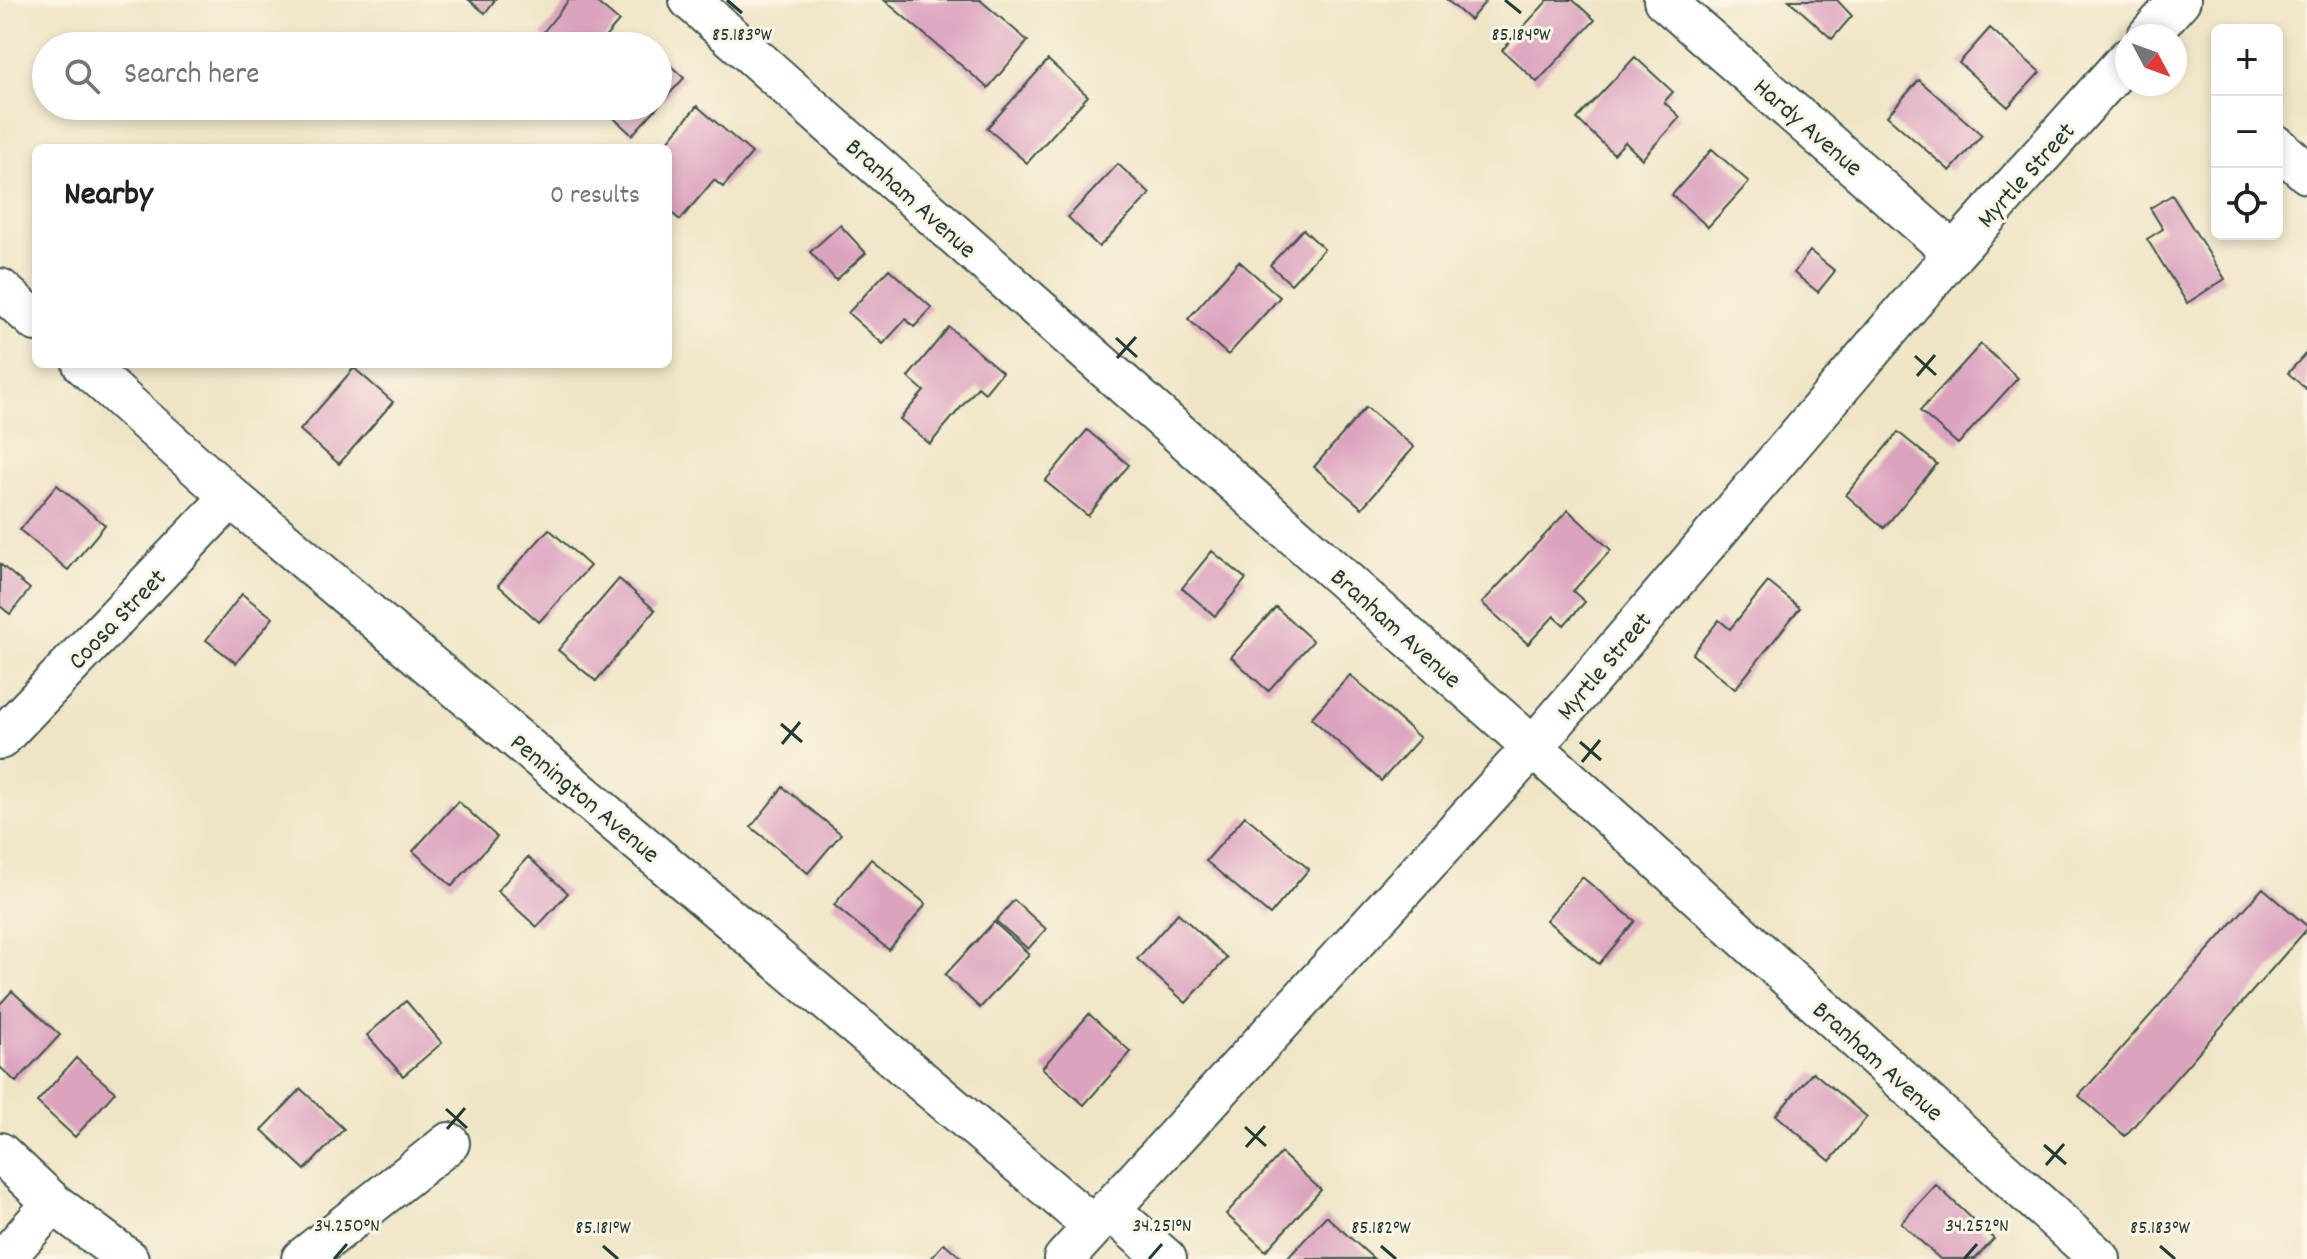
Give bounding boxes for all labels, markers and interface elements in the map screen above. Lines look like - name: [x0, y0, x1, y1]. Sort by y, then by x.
- text: 85.183°W: [712, 22, 772, 50]
- text: 85.184°W: [1491, 22, 1551, 50]
- north arrow: [2115, 24, 2187, 96]
- map controls: [2211, 24, 2283, 240]
- button: +: [2211, 24, 2283, 96]
- search box: [32, 32, 672, 120]
- icon: search: [60, 54, 104, 98]
- text: Search here: [124, 55, 260, 98]
- street label: Hardy Avenue: [1744, 70, 1870, 187]
- button: −: [2211, 96, 2283, 168]
- street label: Myrtle Street: [1970, 115, 2086, 238]
- street label: Branham Avenue: [836, 131, 983, 269]
- button: locate: [2211, 168, 2283, 240]
- text: Nearby: [64, 172, 153, 221]
- text: 0 results: [550, 178, 640, 215]
- street label: Coosa Street: [61, 561, 177, 679]
- street label: Branham Avenue: [1321, 561, 1468, 699]
- street label: Myrtle Street: [1549, 605, 1662, 730]
- street label: Pennington Avenue: [501, 726, 667, 874]
- street label: Branham Avenue: [1803, 994, 1950, 1132]
- text: 34.250°N: [314, 1213, 380, 1241]
- text: 34.251°N: [1132, 1213, 1192, 1241]
- text: 34.252°N: [1945, 1213, 2009, 1241]
- text: 85.181°W: [575, 1215, 631, 1243]
- text: 85.182°W: [1351, 1215, 1411, 1243]
- text: 85.183°W: [2130, 1215, 2190, 1243]

